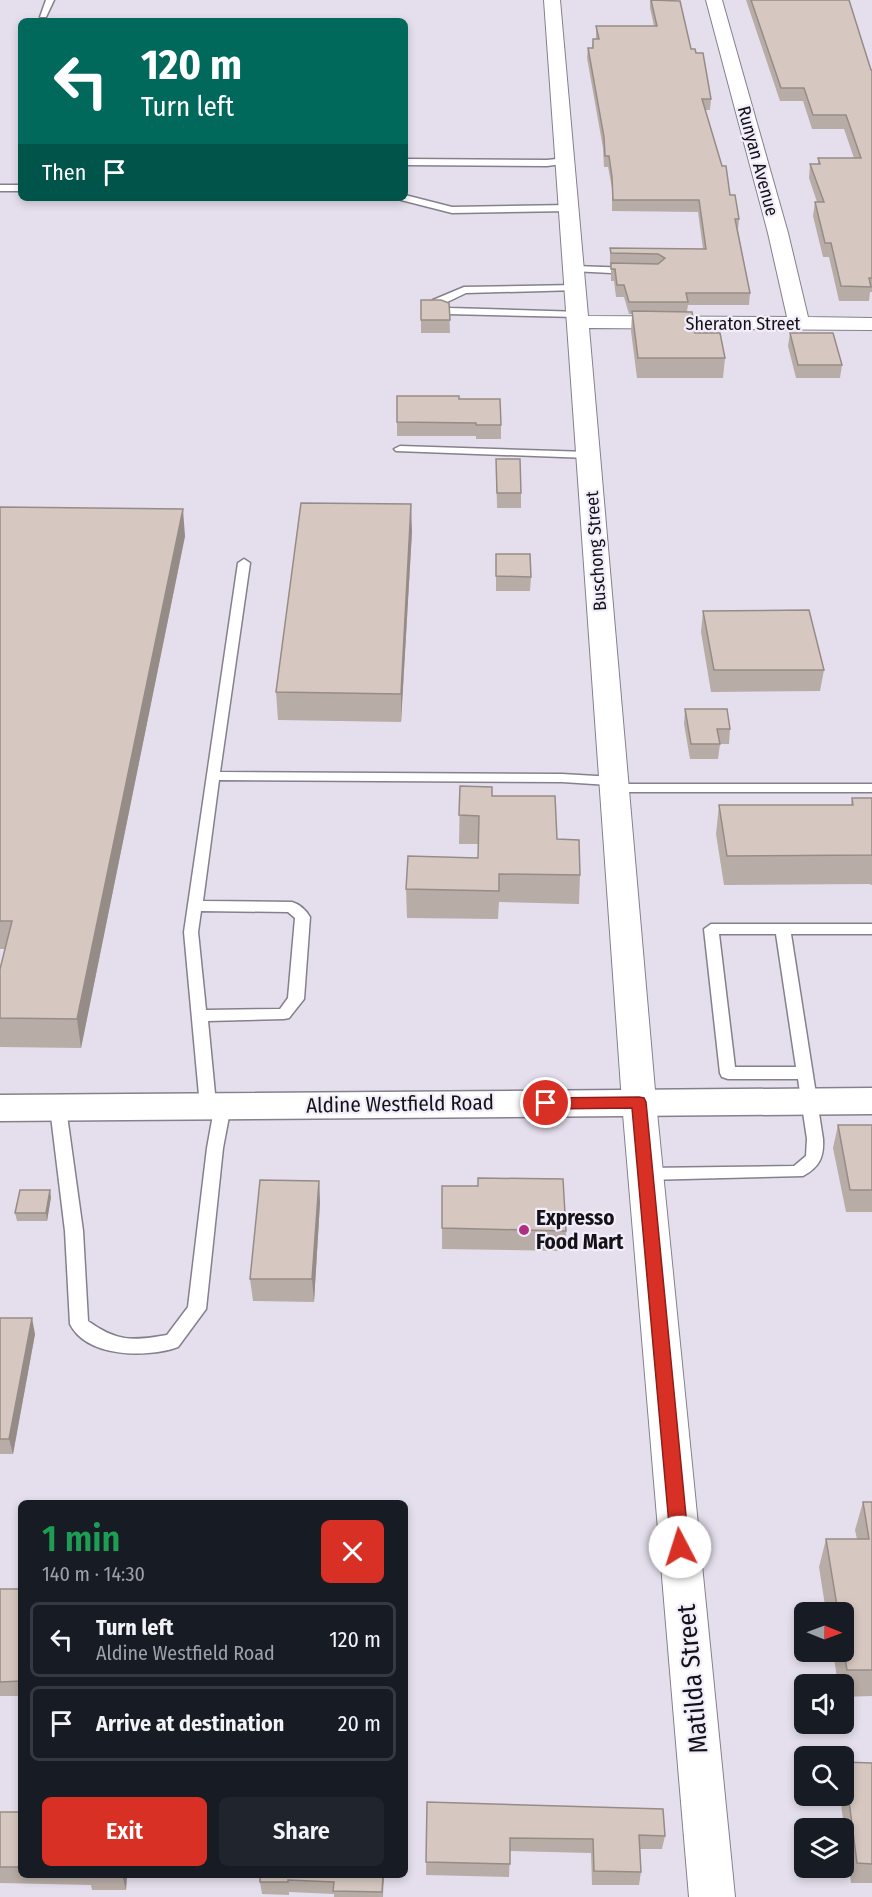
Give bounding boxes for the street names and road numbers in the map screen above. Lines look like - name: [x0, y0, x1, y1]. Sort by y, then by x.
- street label: Runyan Avenue: [733, 104, 783, 219]
- street label: Sheraton Street: [686, 313, 801, 335]
- street label: Buschong Street: [581, 490, 611, 612]
- street label: Aldine Westfield Road: [306, 1089, 494, 1119]
- street label: Matilda Street: [670, 1603, 714, 1755]

